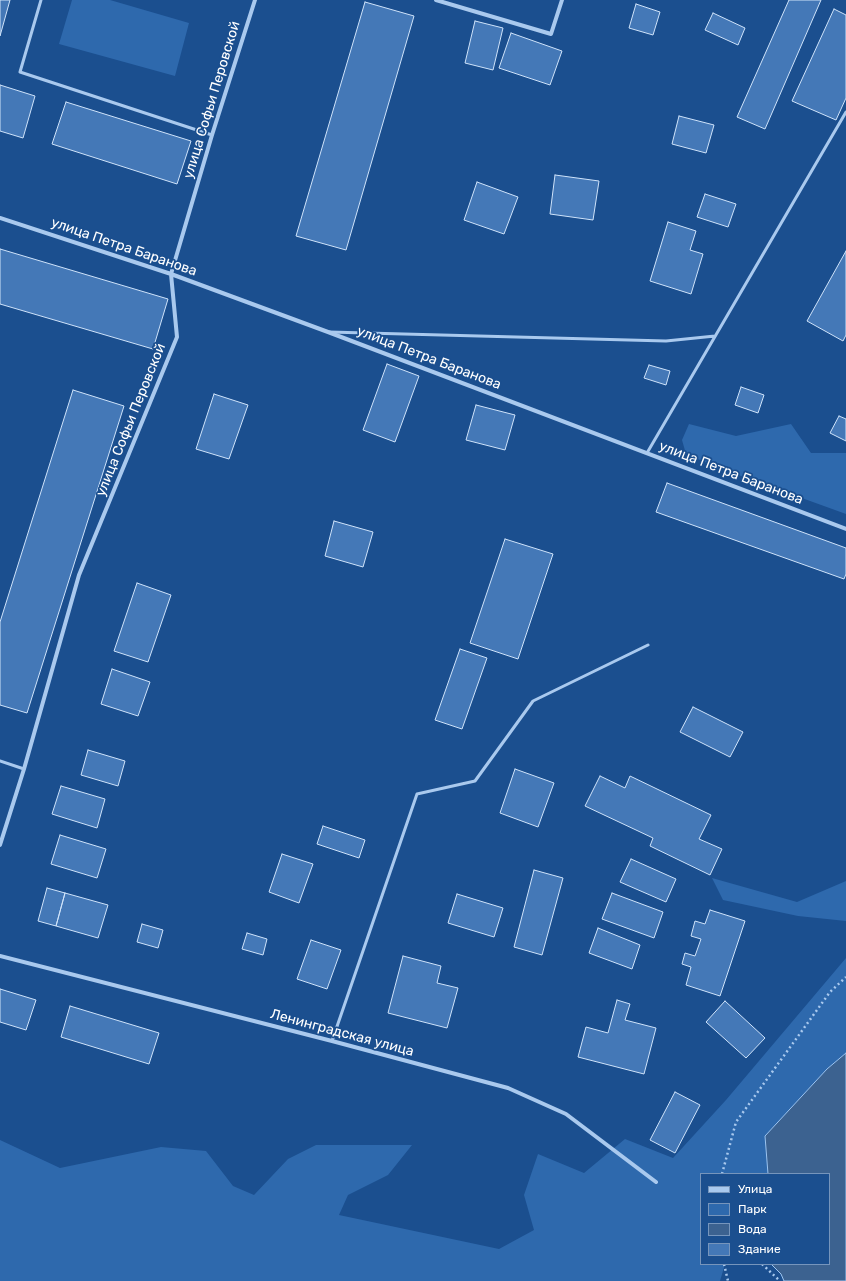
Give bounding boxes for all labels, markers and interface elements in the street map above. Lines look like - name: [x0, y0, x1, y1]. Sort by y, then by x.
- street label: улица Софьи Перовской: [180, 19, 244, 181]
- street label: улица Петра Баранова: [49, 214, 199, 280]
- street label: улица Петра Баранова: [355, 323, 503, 393]
- street label: улица Софьи Перовской: [93, 341, 169, 499]
- street label: улица Петра Баранова: [657, 438, 805, 508]
- street label: Ленинградская улица: [268, 1006, 416, 1060]
- legend: [700, 1173, 830, 1265]
- text: Улица: [738, 1182, 772, 1196]
- text: Парк: [738, 1202, 767, 1216]
- text: Вода: [738, 1222, 767, 1236]
- text: Здание: [738, 1242, 781, 1256]

